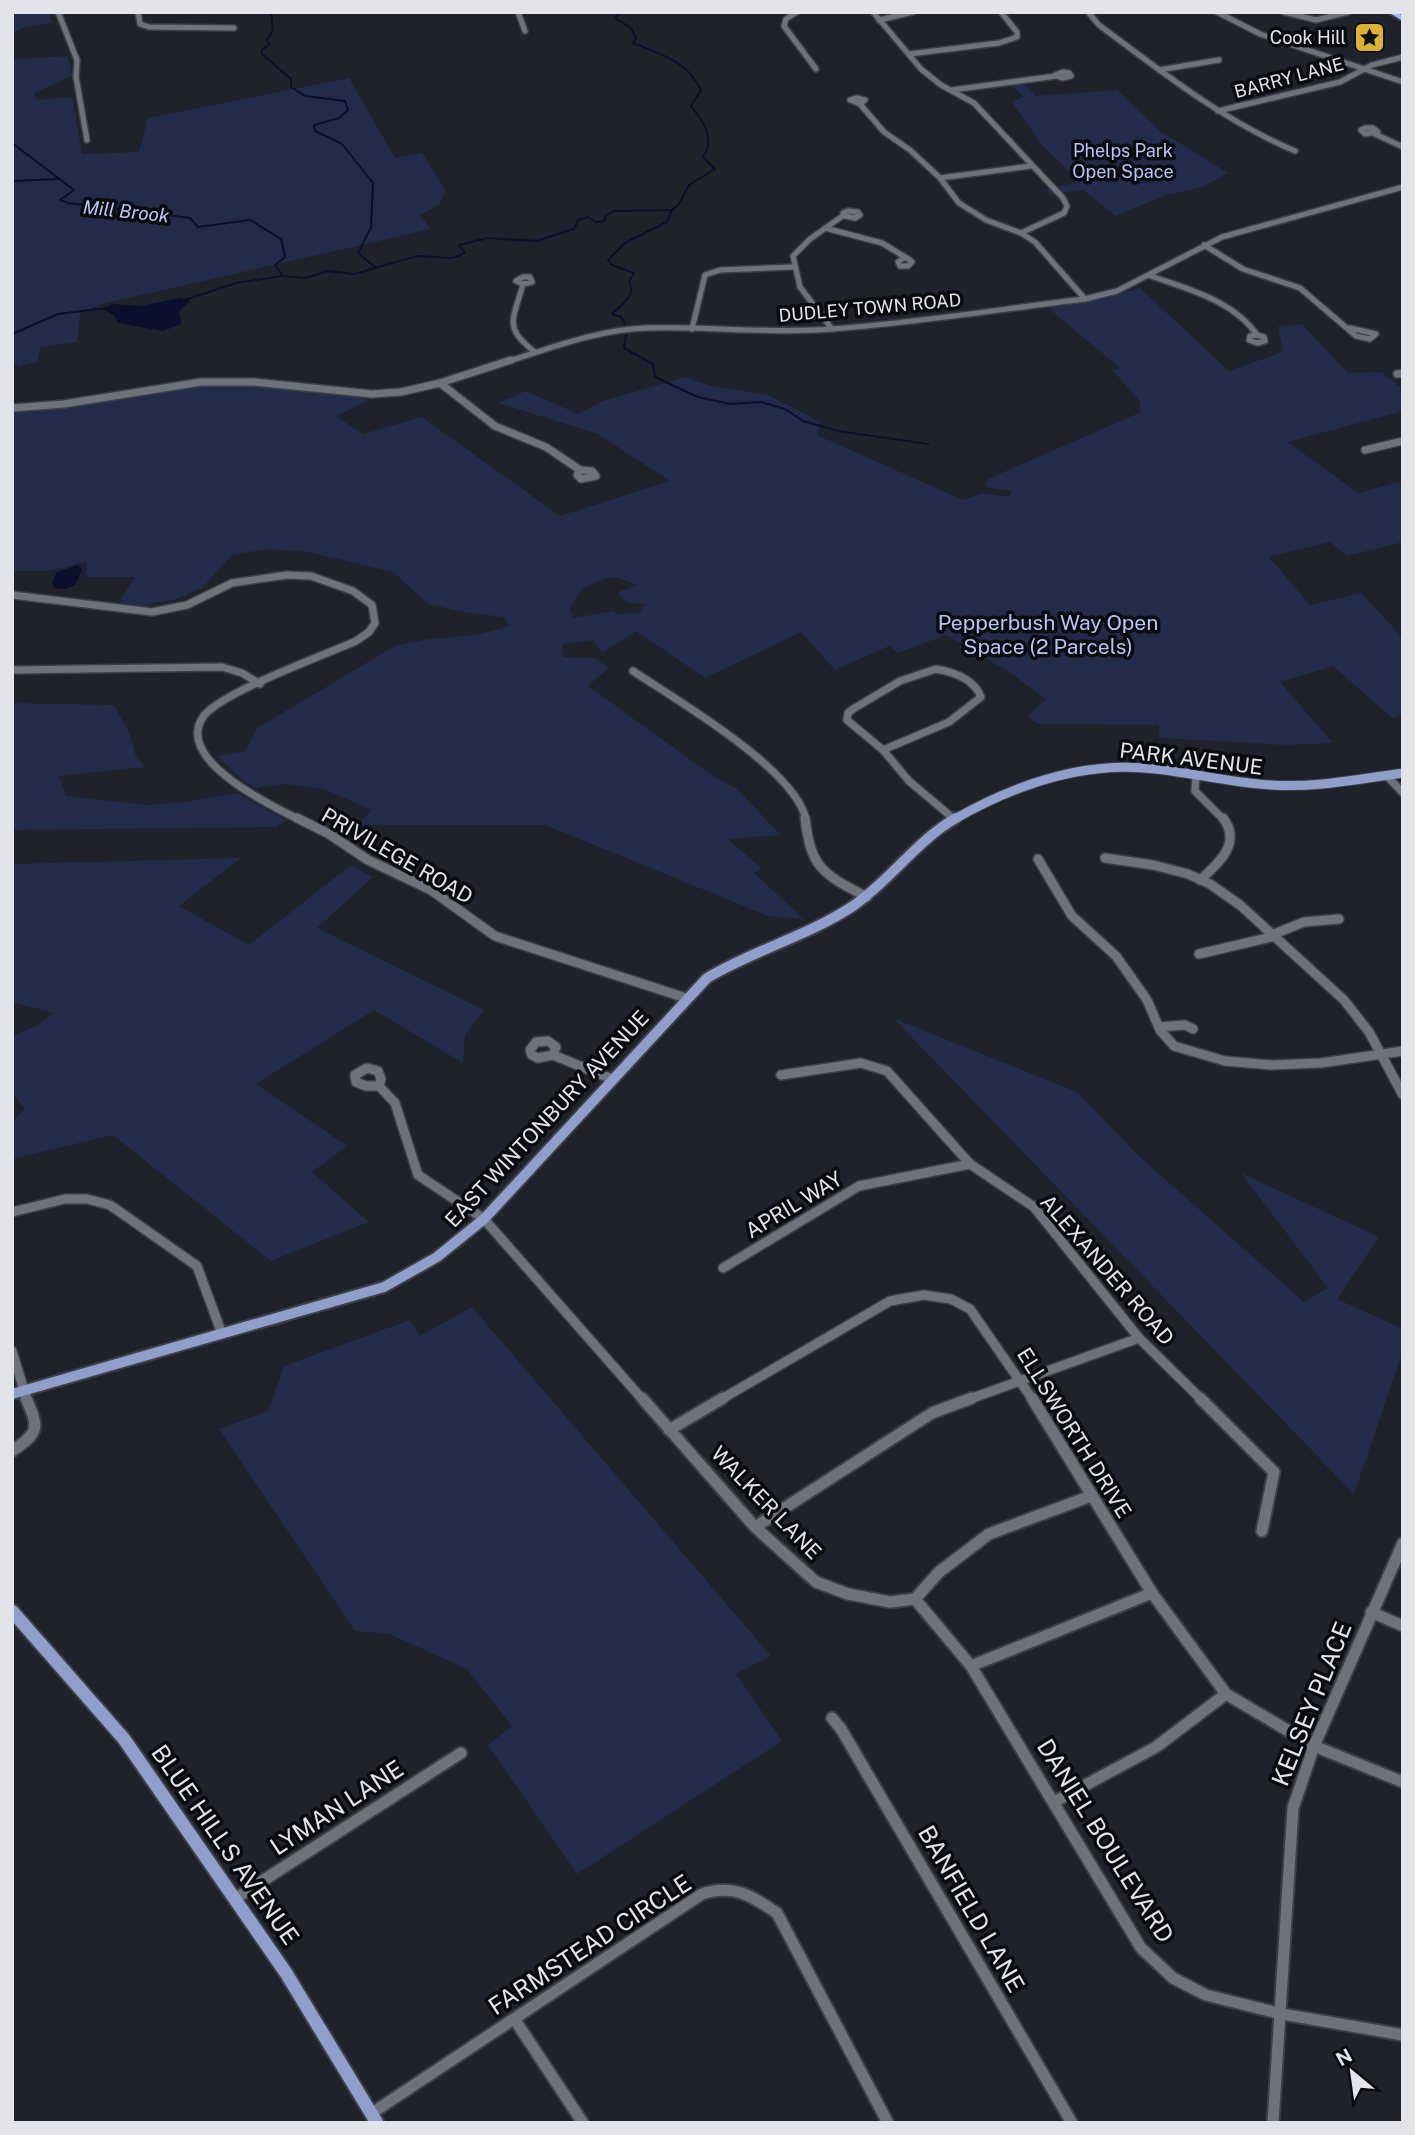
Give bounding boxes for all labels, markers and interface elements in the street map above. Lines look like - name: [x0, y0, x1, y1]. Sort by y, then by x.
- place icon: Cook Hill: [1352, 21, 1386, 55]
- place label: Cook Hill: [1270, 27, 1346, 48]
- street label: BARRY LANE: [1232, 53, 1346, 102]
- park label: Phelps Park Open Space: [1072, 140, 1174, 182]
- water label: Mill Brook: [82, 196, 171, 227]
- street label: DUDLEY TOWN ROAD: [778, 289, 962, 326]
- park label: Pepperbush Way Open Space (2 Parcels): [938, 610, 1158, 659]
- street label: PARK AVENUE: [1118, 737, 1264, 780]
- street label: PRIVILEGE ROAD: [317, 802, 477, 909]
- street label: EAST WINTONBURY AVENUE: [440, 1005, 654, 1232]
- street label: APRIL WAY: [741, 1166, 847, 1243]
- street label: ALEXANDER ROAD: [1035, 1189, 1179, 1350]
- street label: ELLSWORTH DRIVE: [1012, 1343, 1137, 1522]
- street label: WALKER LANE: [706, 1441, 827, 1564]
- street label: KELSEY PLACE: [1265, 1618, 1357, 1790]
- street label: DANIEL BOULEVARD: [1032, 1733, 1180, 1947]
- street label: BLUE HILLS AVENUE: [146, 1739, 305, 1950]
- street label: LYMAN LANE: [265, 1754, 408, 1860]
- street label: BANFIELD LANE: [913, 1820, 1031, 1997]
- street label: FARMSTEAD CIRCLE: [483, 1868, 696, 2020]
- north arrow: [1317, 2037, 1387, 2107]
- text: N: [1332, 2044, 1356, 2070]

